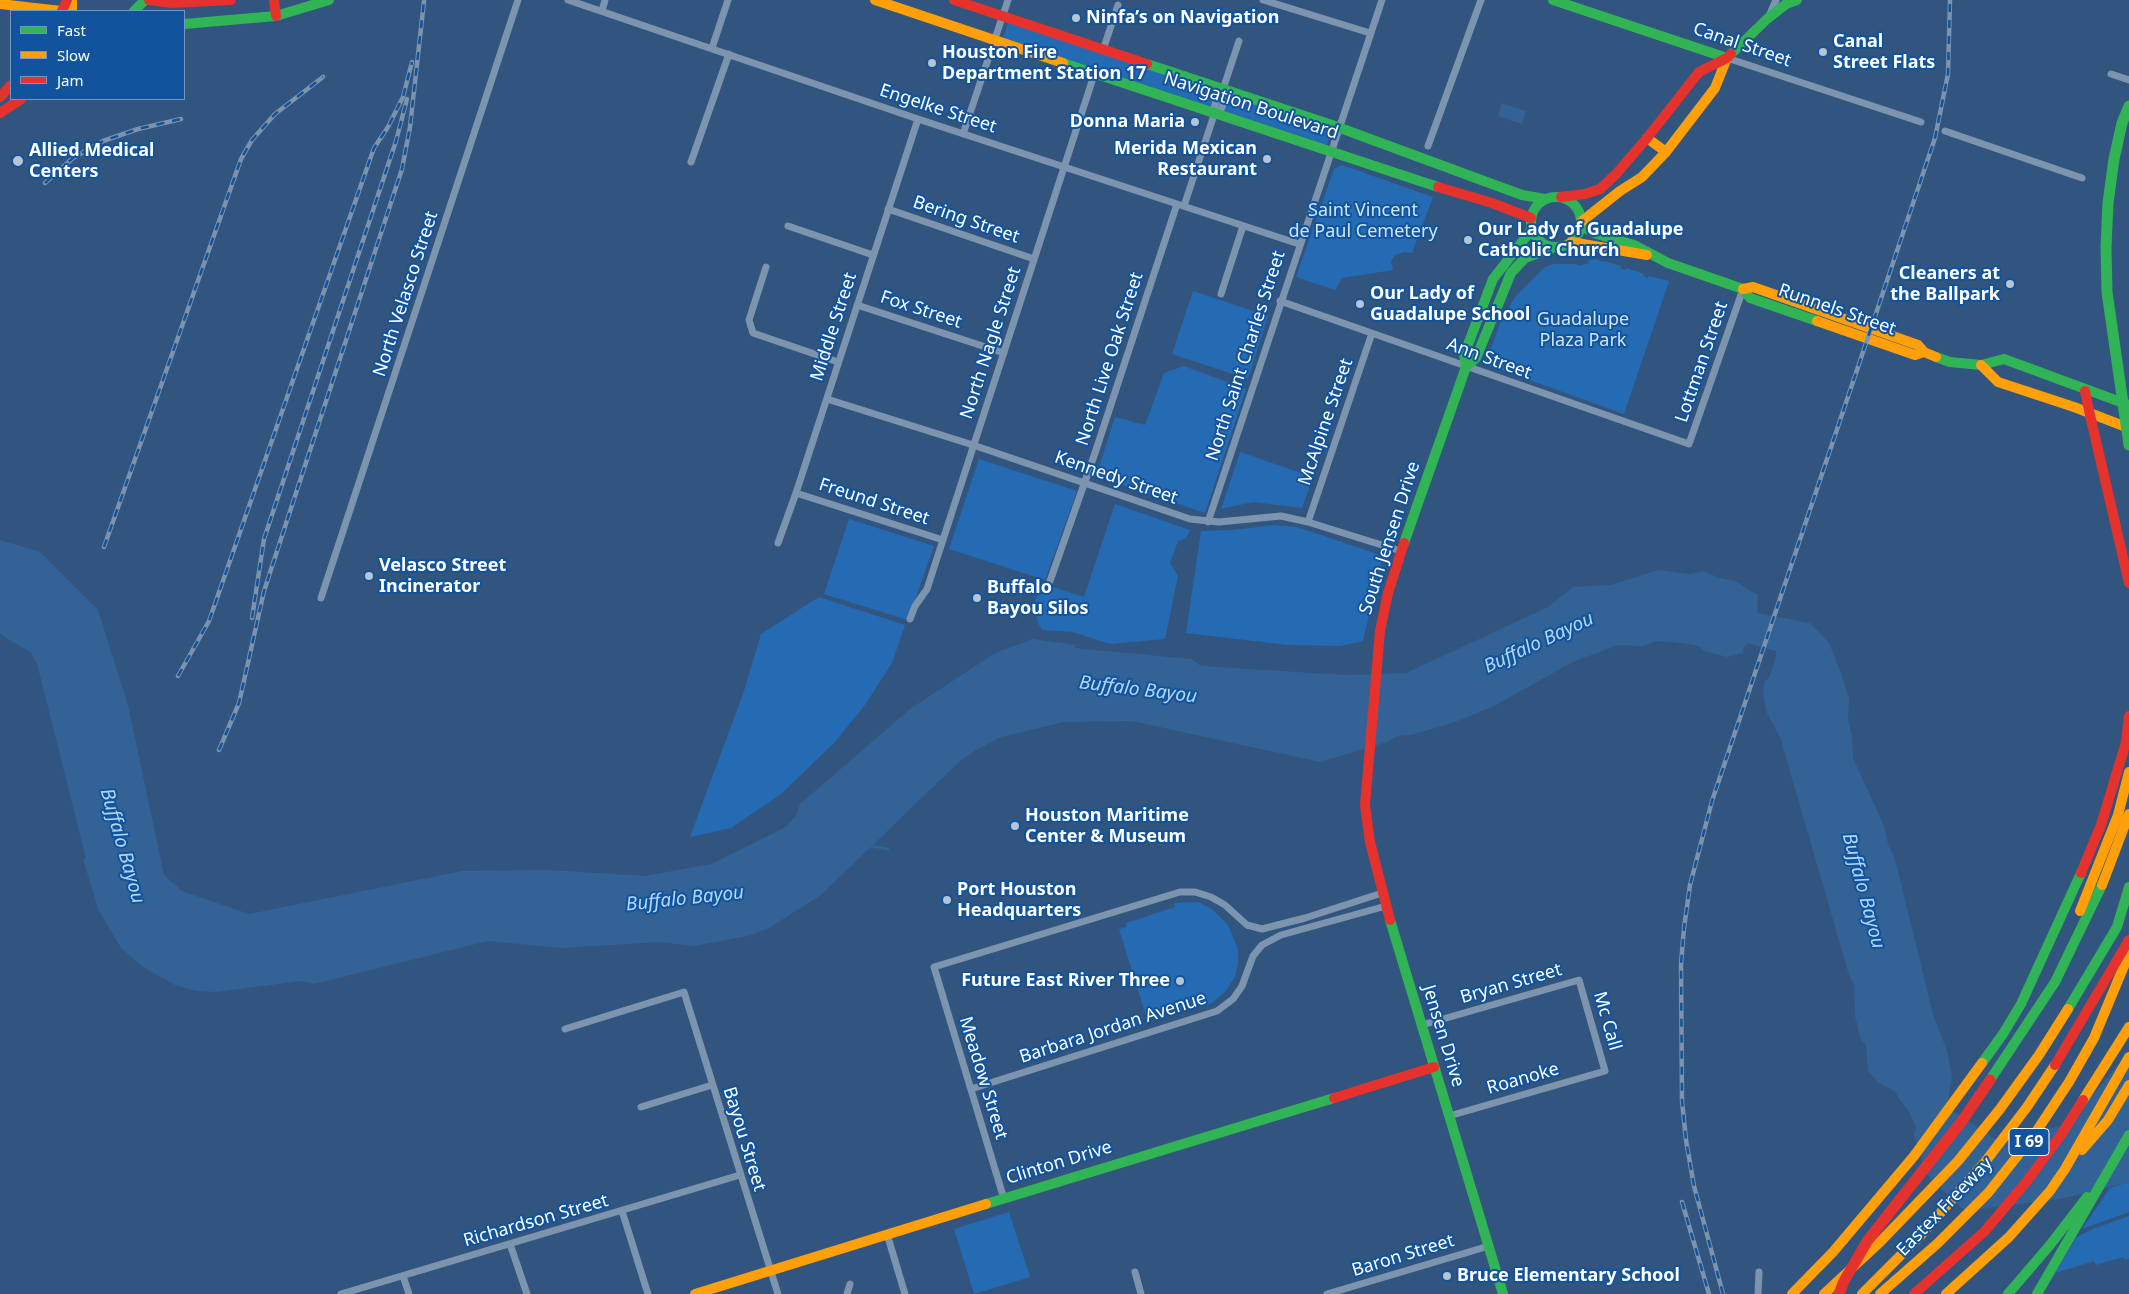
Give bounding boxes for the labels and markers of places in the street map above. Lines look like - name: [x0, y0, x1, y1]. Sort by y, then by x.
- place label: Ninfa’s on Navigation: [1086, 7, 1279, 29]
- marker: Ninfa’s on Navigation: [1070, 12, 1082, 24]
- place label: Canal Street Flats: [1833, 31, 1935, 74]
- place label: Houston Fire Department Station 17: [942, 42, 1146, 84]
- marker: Canal Street Flats: [1817, 46, 1829, 58]
- marker: Houston Fire Department Station 17: [926, 57, 938, 69]
- place label: Donna Maria: [1070, 111, 1185, 133]
- marker: Donna Maria: [1189, 116, 1201, 128]
- place label: Merida Mexican Restaurant: [1114, 138, 1257, 180]
- place label: Allied Medical Centers: [29, 140, 154, 182]
- marker: Merida Mexican Restaurant: [1261, 153, 1273, 165]
- marker: Allied Medical Centers: [11, 154, 25, 168]
- place label: Our Lady of Guadalupe Catholic Church: [1478, 219, 1684, 262]
- marker: Our Lady of Guadalupe Catholic Church: [1462, 234, 1474, 246]
- place label: Cleaners at the Ballpark: [1890, 263, 2000, 306]
- marker: Cleaners at the Ballpark: [2004, 278, 2016, 290]
- place label: Our Lady of Guadalupe School: [1370, 283, 1530, 326]
- marker: Our Lady of Guadalupe School: [1354, 298, 1366, 310]
- place label: Velasco Street Incinerator: [379, 555, 506, 598]
- marker: Velasco Street Incinerator: [363, 570, 375, 582]
- place label: Buffalo Bayou Silos: [987, 577, 1089, 620]
- marker: Buffalo Bayou Silos: [971, 592, 983, 604]
- place label: Houston Maritime Center & Museum: [1025, 805, 1189, 848]
- marker: Houston Maritime Center & Museum: [1009, 820, 1021, 832]
- place label: Port Houston Headquarters: [957, 879, 1081, 922]
- marker: Port Houston Headquarters: [941, 894, 953, 906]
- place label: Future East River Three: [961, 970, 1170, 992]
- marker: Future East River Three: [1174, 975, 1186, 987]
- place label: Bruce Elementary School: [1457, 1265, 1680, 1287]
- marker: Bruce Elementary School: [1441, 1270, 1453, 1282]

